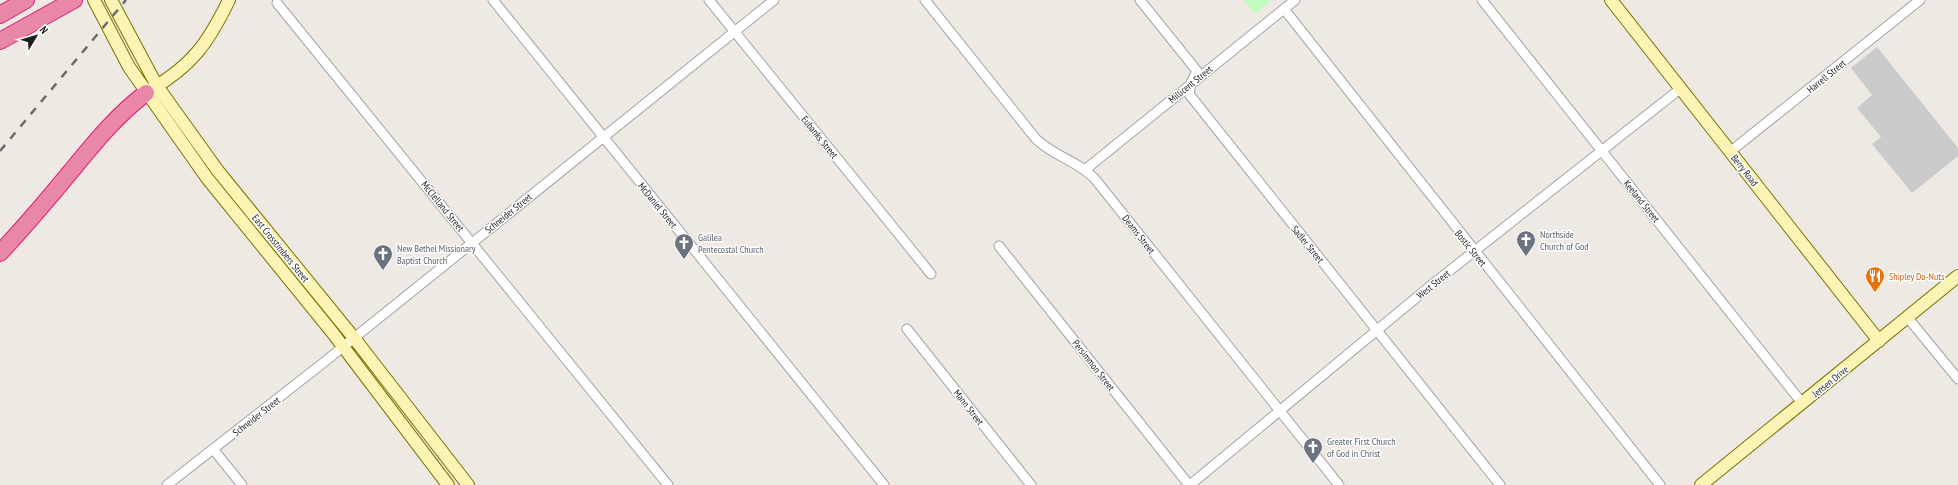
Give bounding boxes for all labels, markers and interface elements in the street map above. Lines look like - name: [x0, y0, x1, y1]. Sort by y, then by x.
- north arrow: [16, 16, 56, 56]
- text: N: [37, 23, 51, 37]
- street label: Harrell Street: [1804, 57, 1849, 96]
- street label: Millicent Street: [1166, 63, 1215, 106]
- street label: Eubanks Street: [798, 113, 841, 162]
- street label: Berry Road: [1728, 152, 1761, 189]
- street label: McClelland Street: [418, 178, 467, 234]
- street label: Keeland Street: [1621, 178, 1663, 225]
- street label: McDaniel Street: [635, 180, 680, 231]
- street label: Schneider Street: [482, 190, 535, 236]
- street label: East Crosstimbers Street: [249, 212, 312, 285]
- street label: Deams Street: [1119, 212, 1158, 257]
- street label: Sadler Street: [1289, 223, 1327, 266]
- street label: Bostic Street: [1452, 227, 1490, 270]
- place label: Northside Church of God: [1540, 228, 1589, 253]
- church icon: Northside Church of God: [1515, 229, 1537, 257]
- place label: Galilea Pentecostal Church: [698, 231, 764, 256]
- church icon: Galilea Pentecostal Church: [673, 232, 695, 260]
- place label: New Bethel Missionary Baptist Church: [397, 242, 476, 267]
- church icon: New Bethel Missionary Baptist Church: [372, 243, 394, 271]
- restaurant icon: Shipley Do-Nuts: [1864, 265, 1886, 293]
- street label: West Street: [1414, 267, 1453, 302]
- place label: Shipley Do-Nuts: [1889, 270, 1945, 283]
- street label: Persimmon Street: [1070, 337, 1118, 394]
- street label: Jensen Drive: [1809, 363, 1851, 401]
- street label: Mann Street: [951, 387, 987, 428]
- street label: Schneider Street: [230, 394, 283, 439]
- place label: Greater First Church of God in Christ: [1327, 435, 1396, 460]
- church icon: Greater First Church of God in Christ: [1302, 436, 1324, 464]

